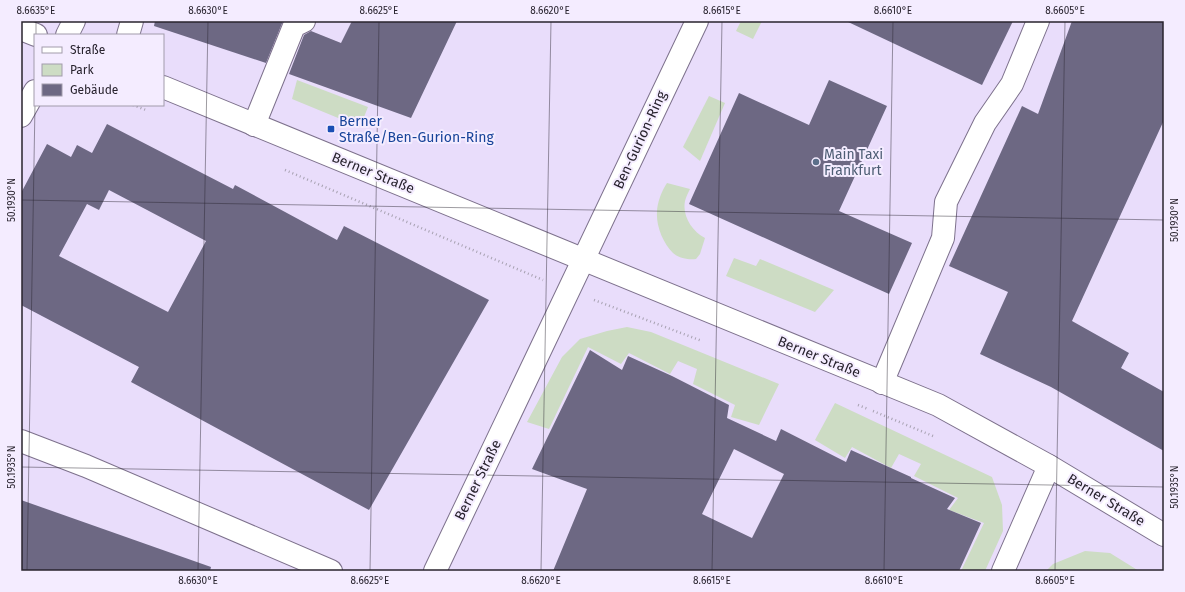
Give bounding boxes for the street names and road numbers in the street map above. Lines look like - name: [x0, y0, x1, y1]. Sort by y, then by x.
- street label: Ben-Gurion-Ring: [610, 88, 670, 192]
- street label: Berner Straße: [329, 149, 417, 197]
- street label: Berner Straße: [775, 333, 863, 381]
- street label: Berner Straße: [451, 437, 505, 523]
- street label: Berner Straße: [1064, 470, 1148, 530]

